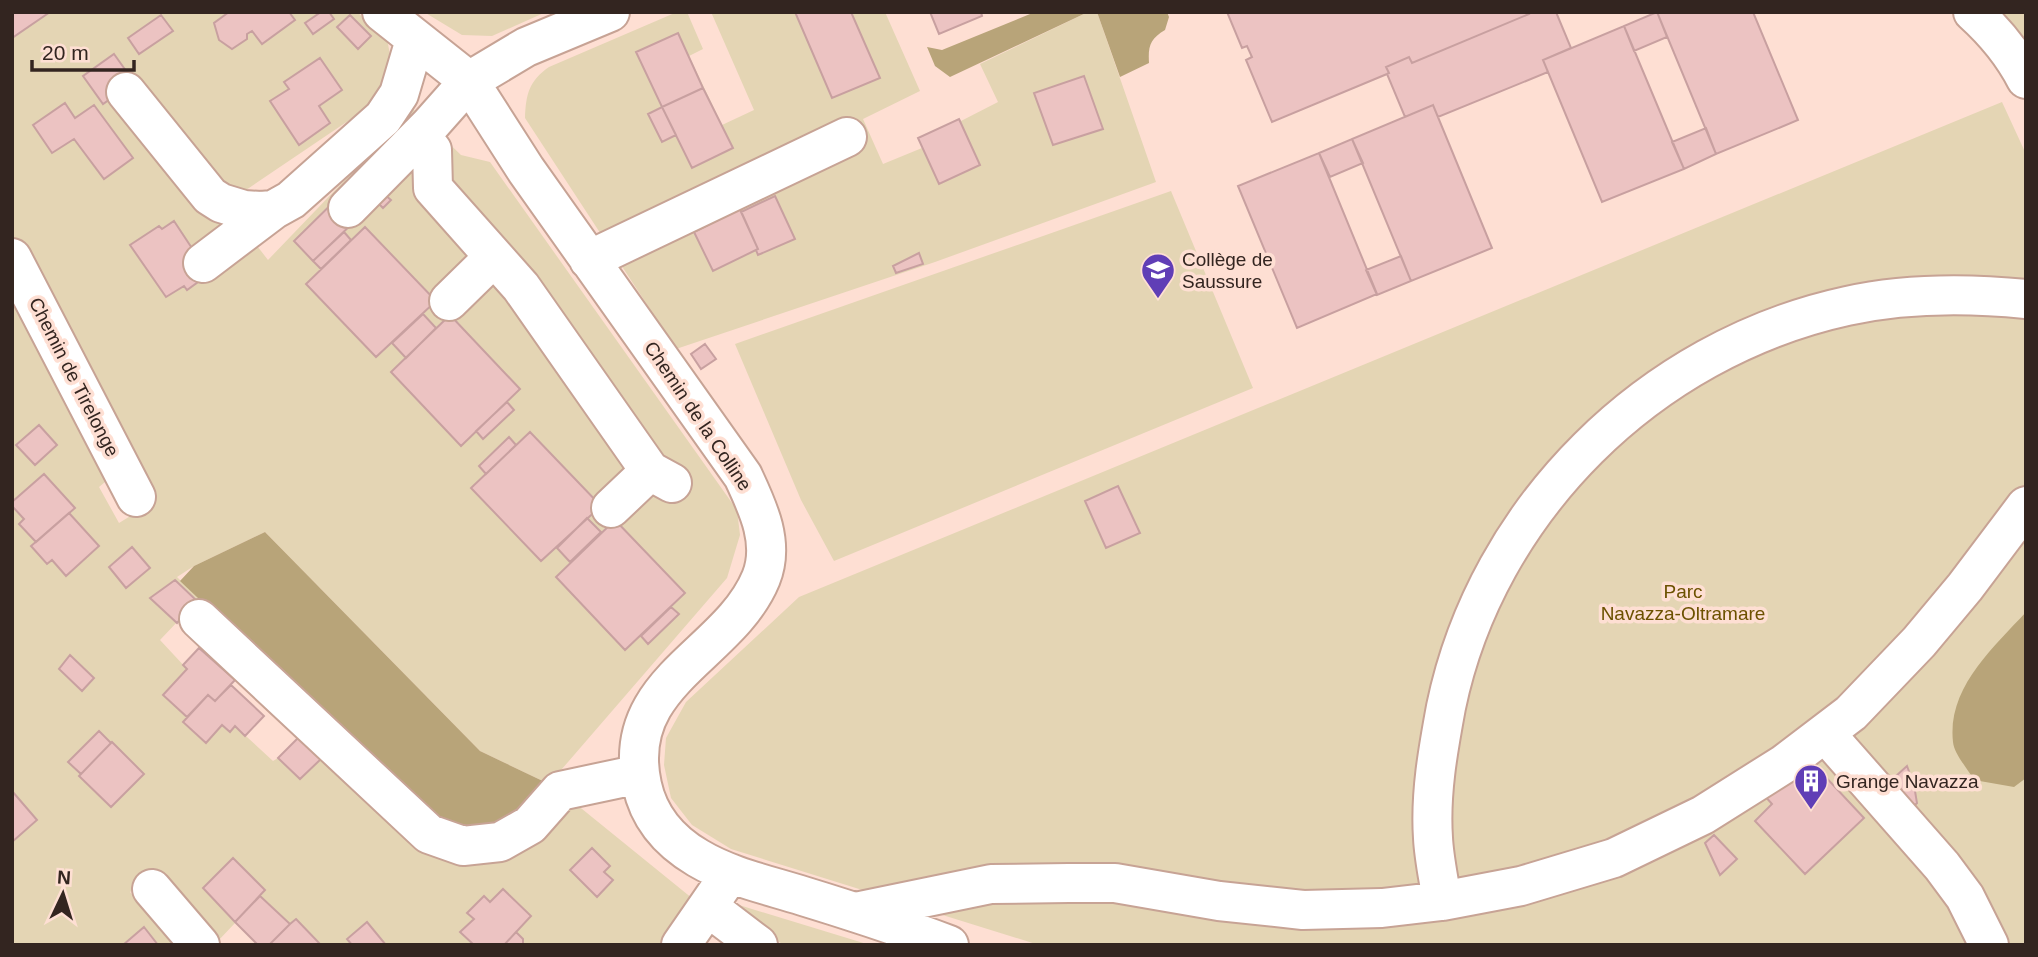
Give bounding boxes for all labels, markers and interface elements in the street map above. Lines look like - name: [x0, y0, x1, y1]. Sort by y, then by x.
- scale bar: [32, 28, 133, 72]
- text: 20 m: [42, 41, 89, 64]
- place label: Collège de Saussure: [1182, 249, 1273, 292]
- school or university icon: Collège de Saussure: [1139, 251, 1177, 300]
- street label: Chemin de Tirelonge: [25, 294, 123, 460]
- street label: Chemin de la Colline: [640, 337, 756, 495]
- park label: Parc Navazza-Oltramare: [1601, 581, 1765, 624]
- building icon: Grange Navazza: [1792, 762, 1830, 811]
- place label: Grange Navazza: [1836, 771, 1979, 792]
- north arrow: [28, 859, 98, 929]
- text: N: [57, 867, 72, 888]

